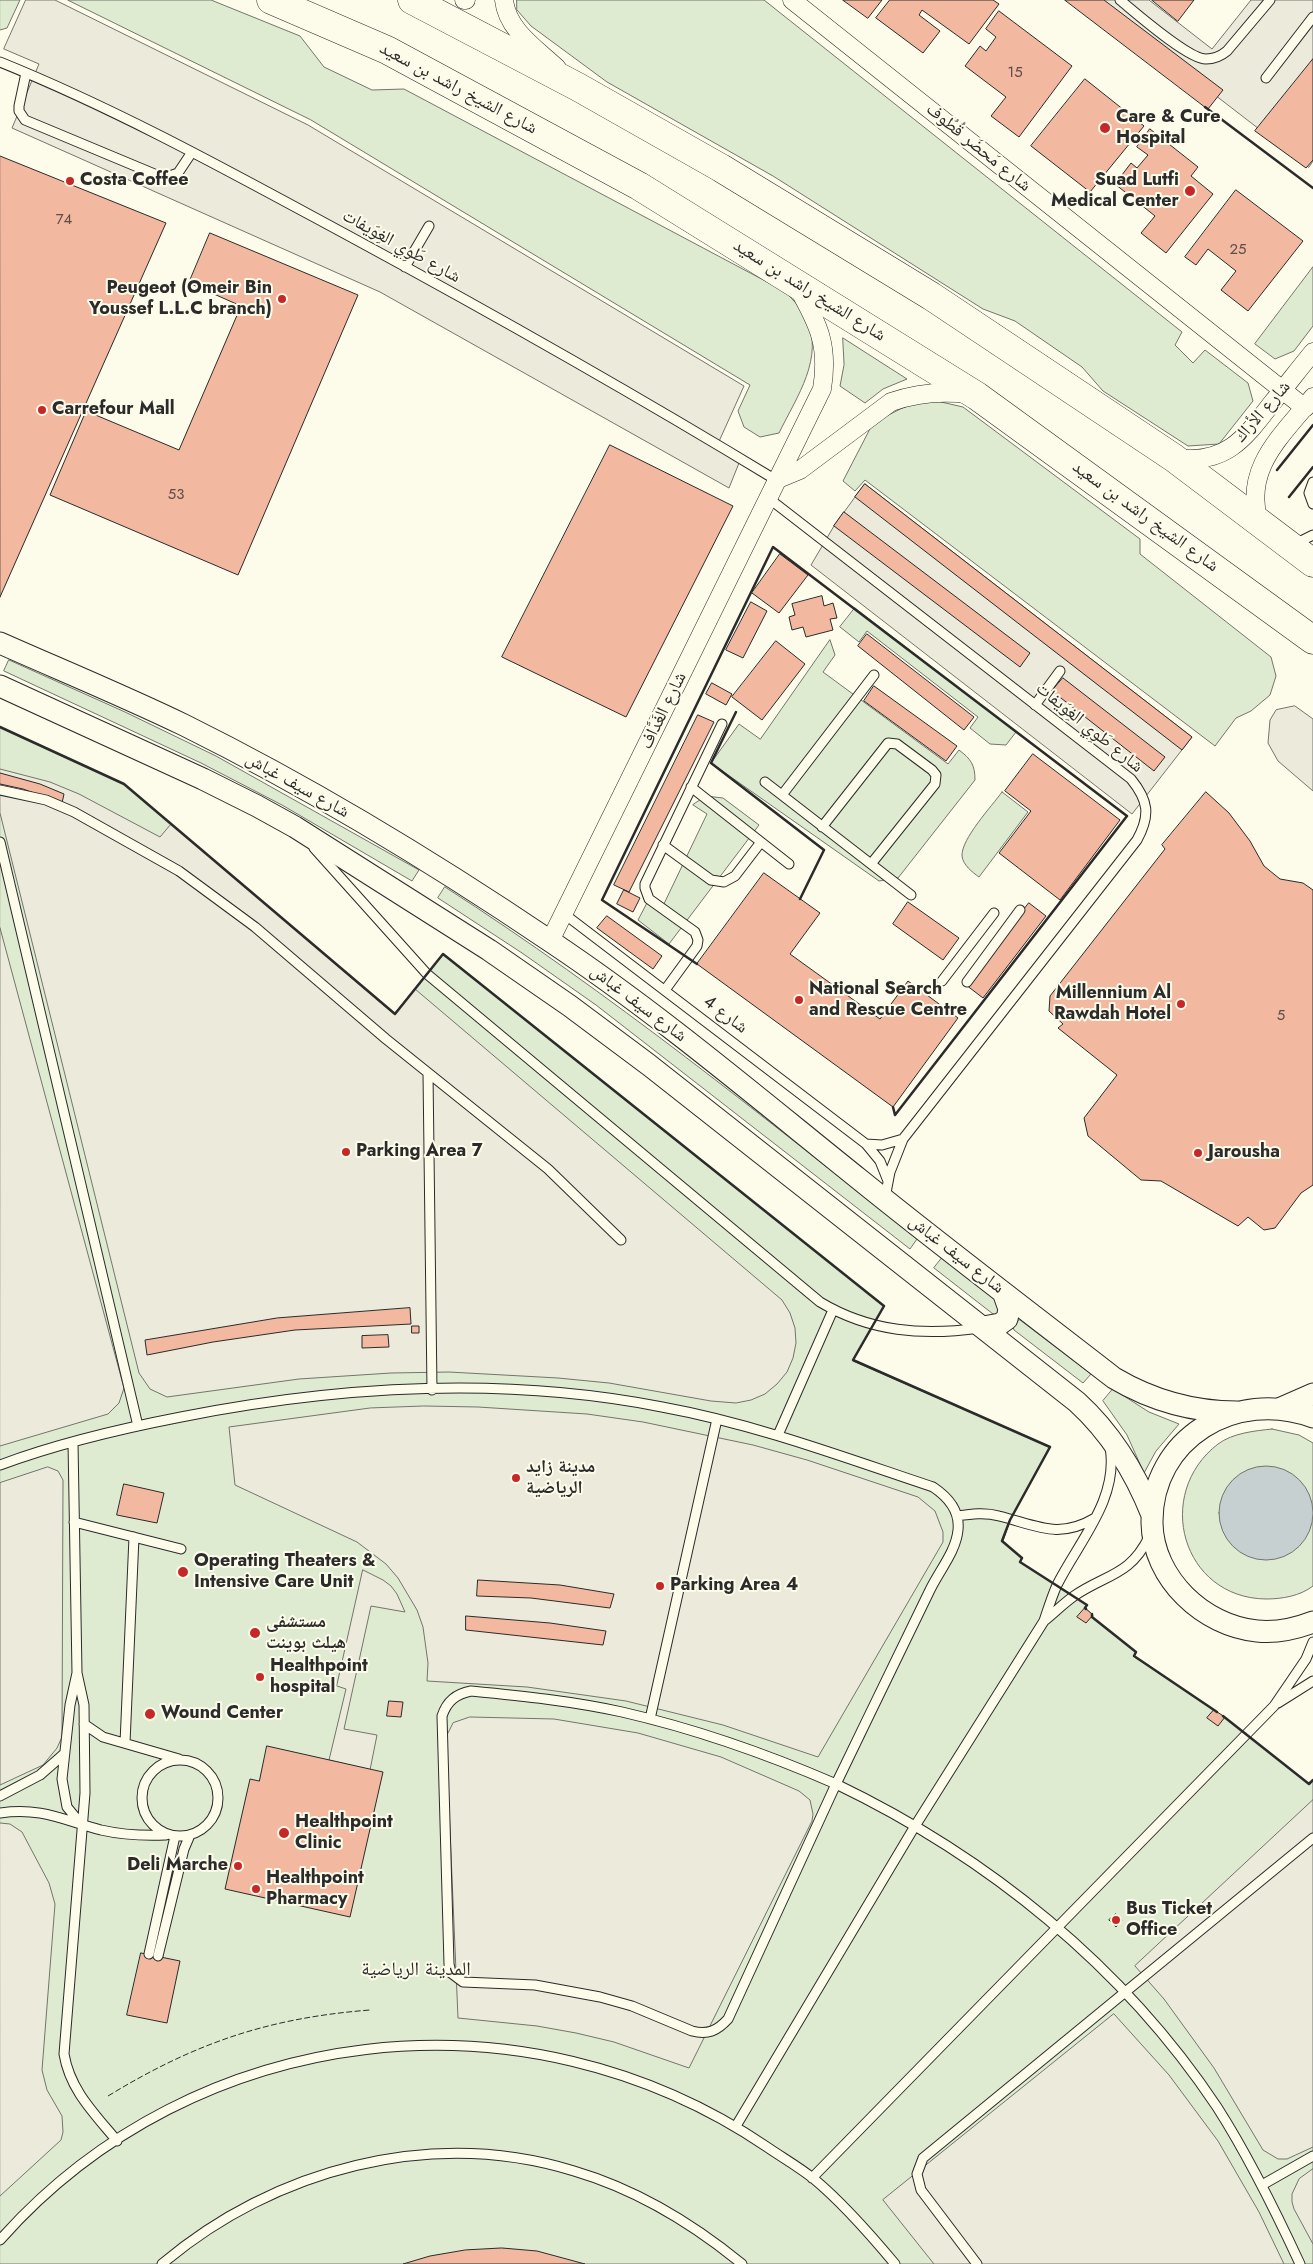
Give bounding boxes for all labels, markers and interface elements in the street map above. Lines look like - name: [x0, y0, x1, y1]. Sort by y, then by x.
- street label: شارع الشيخ راشد بن سعيد: [375, 38, 541, 140]
- house number: 15: [1007, 64, 1023, 82]
- street label: شارع مَحضَر قُطُوف: [921, 99, 1035, 197]
- place label: Care & Cure Hospital: [1116, 107, 1221, 150]
- marker: Care & Cure Hospital: [1098, 121, 1112, 135]
- place label: Costa Coffee: [80, 170, 189, 192]
- place label: Suad Lutfi Medical Center: [1051, 170, 1179, 212]
- marker: Costa Coffee: [64, 175, 76, 187]
- marker: Suad Lutfi Medical Center: [1183, 184, 1197, 198]
- street label: شارع طَوِي الغِوَيفات: [338, 206, 464, 288]
- house number: 74: [56, 211, 72, 229]
- street label: شارع الشيخ راشد بن سعيد: [729, 235, 889, 347]
- house number: 25: [1230, 241, 1246, 259]
- place label: Peugeot (Omeir Bin Youssef L.L.C branch): [89, 278, 272, 320]
- marker: Peugeot (Omeir Bin Youssef L.L.C branch): [276, 293, 288, 305]
- street label: شارع الأراك: [1230, 377, 1296, 447]
- place label: Carrefour Mall: [52, 399, 175, 421]
- marker: Carrefour Mall: [36, 404, 48, 416]
- street label: شارع الشيخ راشد بن سعيد: [1068, 457, 1222, 577]
- house number: 53: [168, 486, 184, 504]
- street label: شارع الغَدَّاف: [636, 669, 692, 753]
- street label: شارع طَوِي الغِوَيفات: [1031, 678, 1147, 778]
- street label: شارع سيف غباش: [241, 749, 353, 823]
- street label: شارع سيف غباش: [586, 961, 690, 1047]
- place label: National Search and Rescue Centre: [809, 979, 967, 1022]
- place label: Millennium Al Rawdah Hotel: [1054, 983, 1171, 1026]
- street label: شارع 4: [698, 991, 752, 1039]
- marker: National Search and Rescue Centre: [793, 994, 805, 1006]
- marker: Millennium Al Rawdah Hotel: [1175, 998, 1187, 1010]
- house number: 5: [1277, 1007, 1285, 1025]
- place label: Parking Area 7: [356, 1141, 482, 1163]
- place label: Jarousha: [1208, 1142, 1280, 1164]
- marker: Parking Area 7: [340, 1146, 352, 1158]
- marker: Jarousha: [1192, 1147, 1204, 1159]
- street label: شارع سيف غباش: [904, 1211, 1008, 1299]
- place label: مدينة زايد الرياضية: [526, 1457, 595, 1500]
- marker: مدينة زايد الرياضية: [510, 1472, 522, 1484]
- place label: Operating Theaters & Intensive Care Unit: [194, 1551, 376, 1594]
- marker: Operating Theaters & Intensive Care Unit: [176, 1565, 190, 1579]
- place label: Parking Area 4: [670, 1575, 798, 1597]
- marker: Parking Area 4: [654, 1580, 666, 1592]
- place label: مستشفى هيلث بوينت: [266, 1612, 346, 1655]
- marker: مستشفى هيلث بوينت: [248, 1626, 262, 1640]
- place label: Healthpoint hospital: [270, 1656, 368, 1698]
- marker: Healthpoint hospital: [254, 1671, 266, 1683]
- place label: Wound Center: [161, 1703, 283, 1725]
- marker: Wound Center: [143, 1707, 157, 1721]
- place label: Healthpoint Clinic: [295, 1812, 393, 1855]
- marker: Healthpoint Clinic: [277, 1826, 291, 1840]
- place label: Deli Marche: [127, 1855, 228, 1877]
- marker: Deli Marche: [232, 1860, 244, 1872]
- place label: Healthpoint Pharmacy: [266, 1868, 364, 1910]
- marker: Healthpoint Pharmacy: [250, 1883, 262, 1895]
- place label: Bus Ticket Office: [1126, 1899, 1212, 1942]
- marker: Bus Ticket Office: [1110, 1914, 1122, 1926]
- district label: المدينة الرياضية: [361, 1959, 471, 1981]

